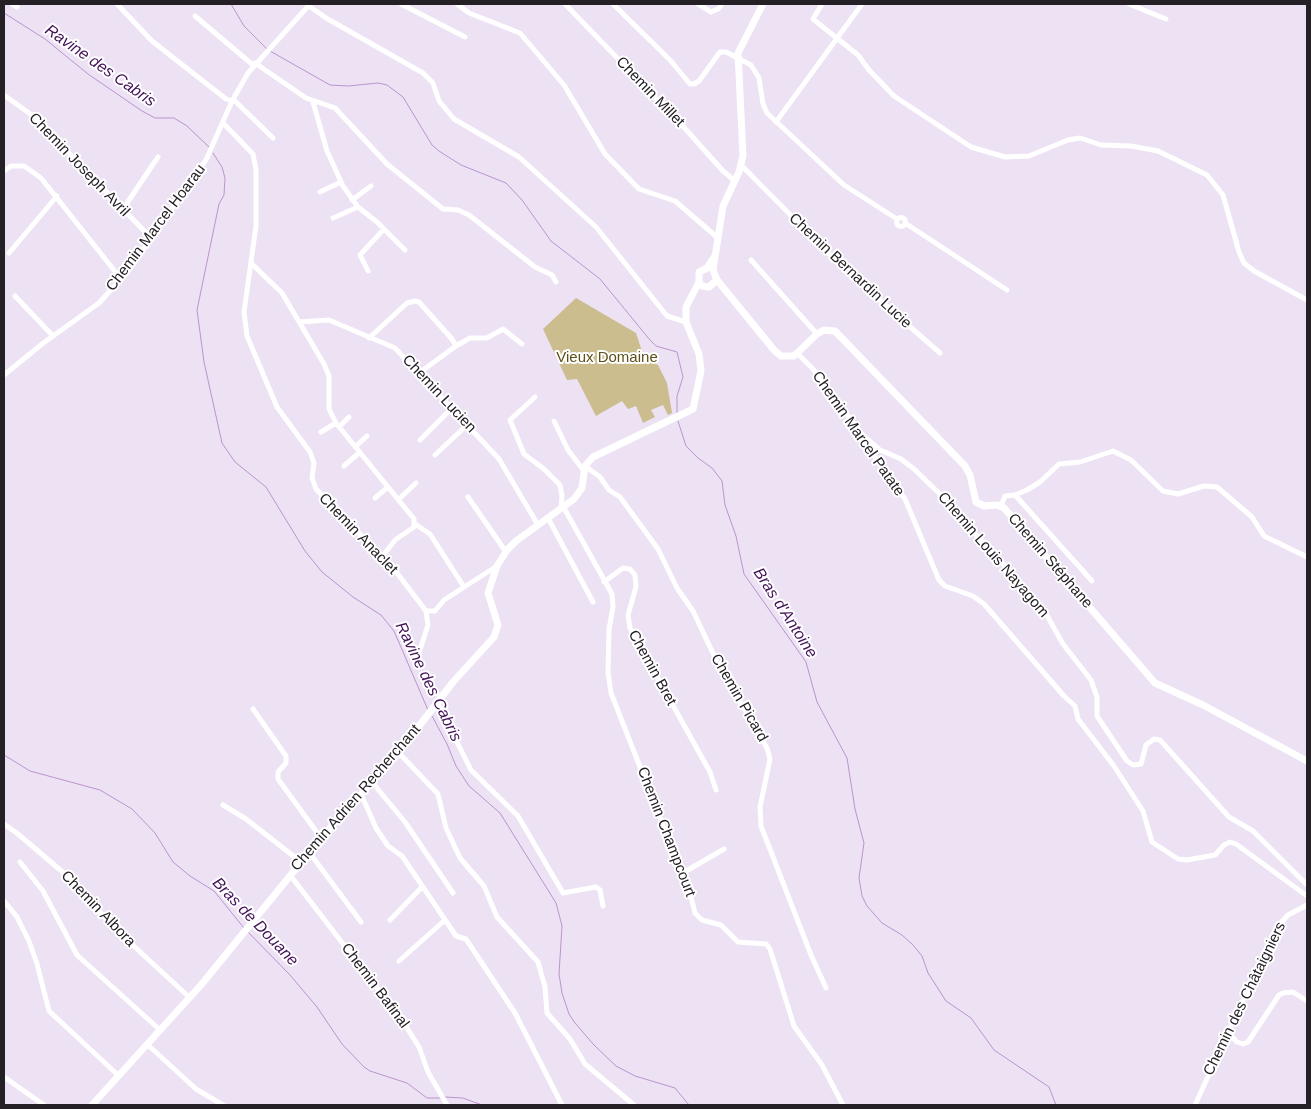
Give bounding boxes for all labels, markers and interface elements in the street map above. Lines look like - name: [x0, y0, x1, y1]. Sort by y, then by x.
- water label: Ravine des Cabris: [41, 21, 159, 111]
- street label: Chemin Millet: [612, 53, 688, 131]
- street label: Chemin Joseph Avril: [25, 109, 133, 221]
- street label: Chemin Marcel Hoarau: [102, 161, 210, 295]
- street label: Chemin Bernardin Lucie: [785, 210, 915, 332]
- park label: Vieux Domaine: [556, 349, 658, 367]
- street label: Chemin Lucien: [398, 351, 480, 437]
- street label: Chemin Marcel Patate: [808, 368, 908, 500]
- street label: Chemin Louis Nayagom: [934, 489, 1052, 621]
- street label: Chemin Anaclet: [315, 490, 401, 578]
- street label: Chemin Stéphane: [1004, 510, 1096, 612]
- water label: Bras d'Antoine: [749, 564, 821, 662]
- water label: Ravine des Cabris: [391, 619, 465, 745]
- street label: Chemin Bret: [624, 627, 680, 709]
- street label: Chemin Picard: [707, 651, 771, 745]
- street label: Chemin Adrien Recherchant: [287, 721, 425, 875]
- street label: Chemin Champcourt: [633, 765, 699, 899]
- street label: Chemin Albora: [57, 867, 139, 951]
- water label: Bras de Douane: [208, 874, 302, 970]
- street label: Chemin des Châtaigniers: [1200, 919, 1290, 1079]
- street label: Chemin Bafinal: [337, 940, 413, 1032]

